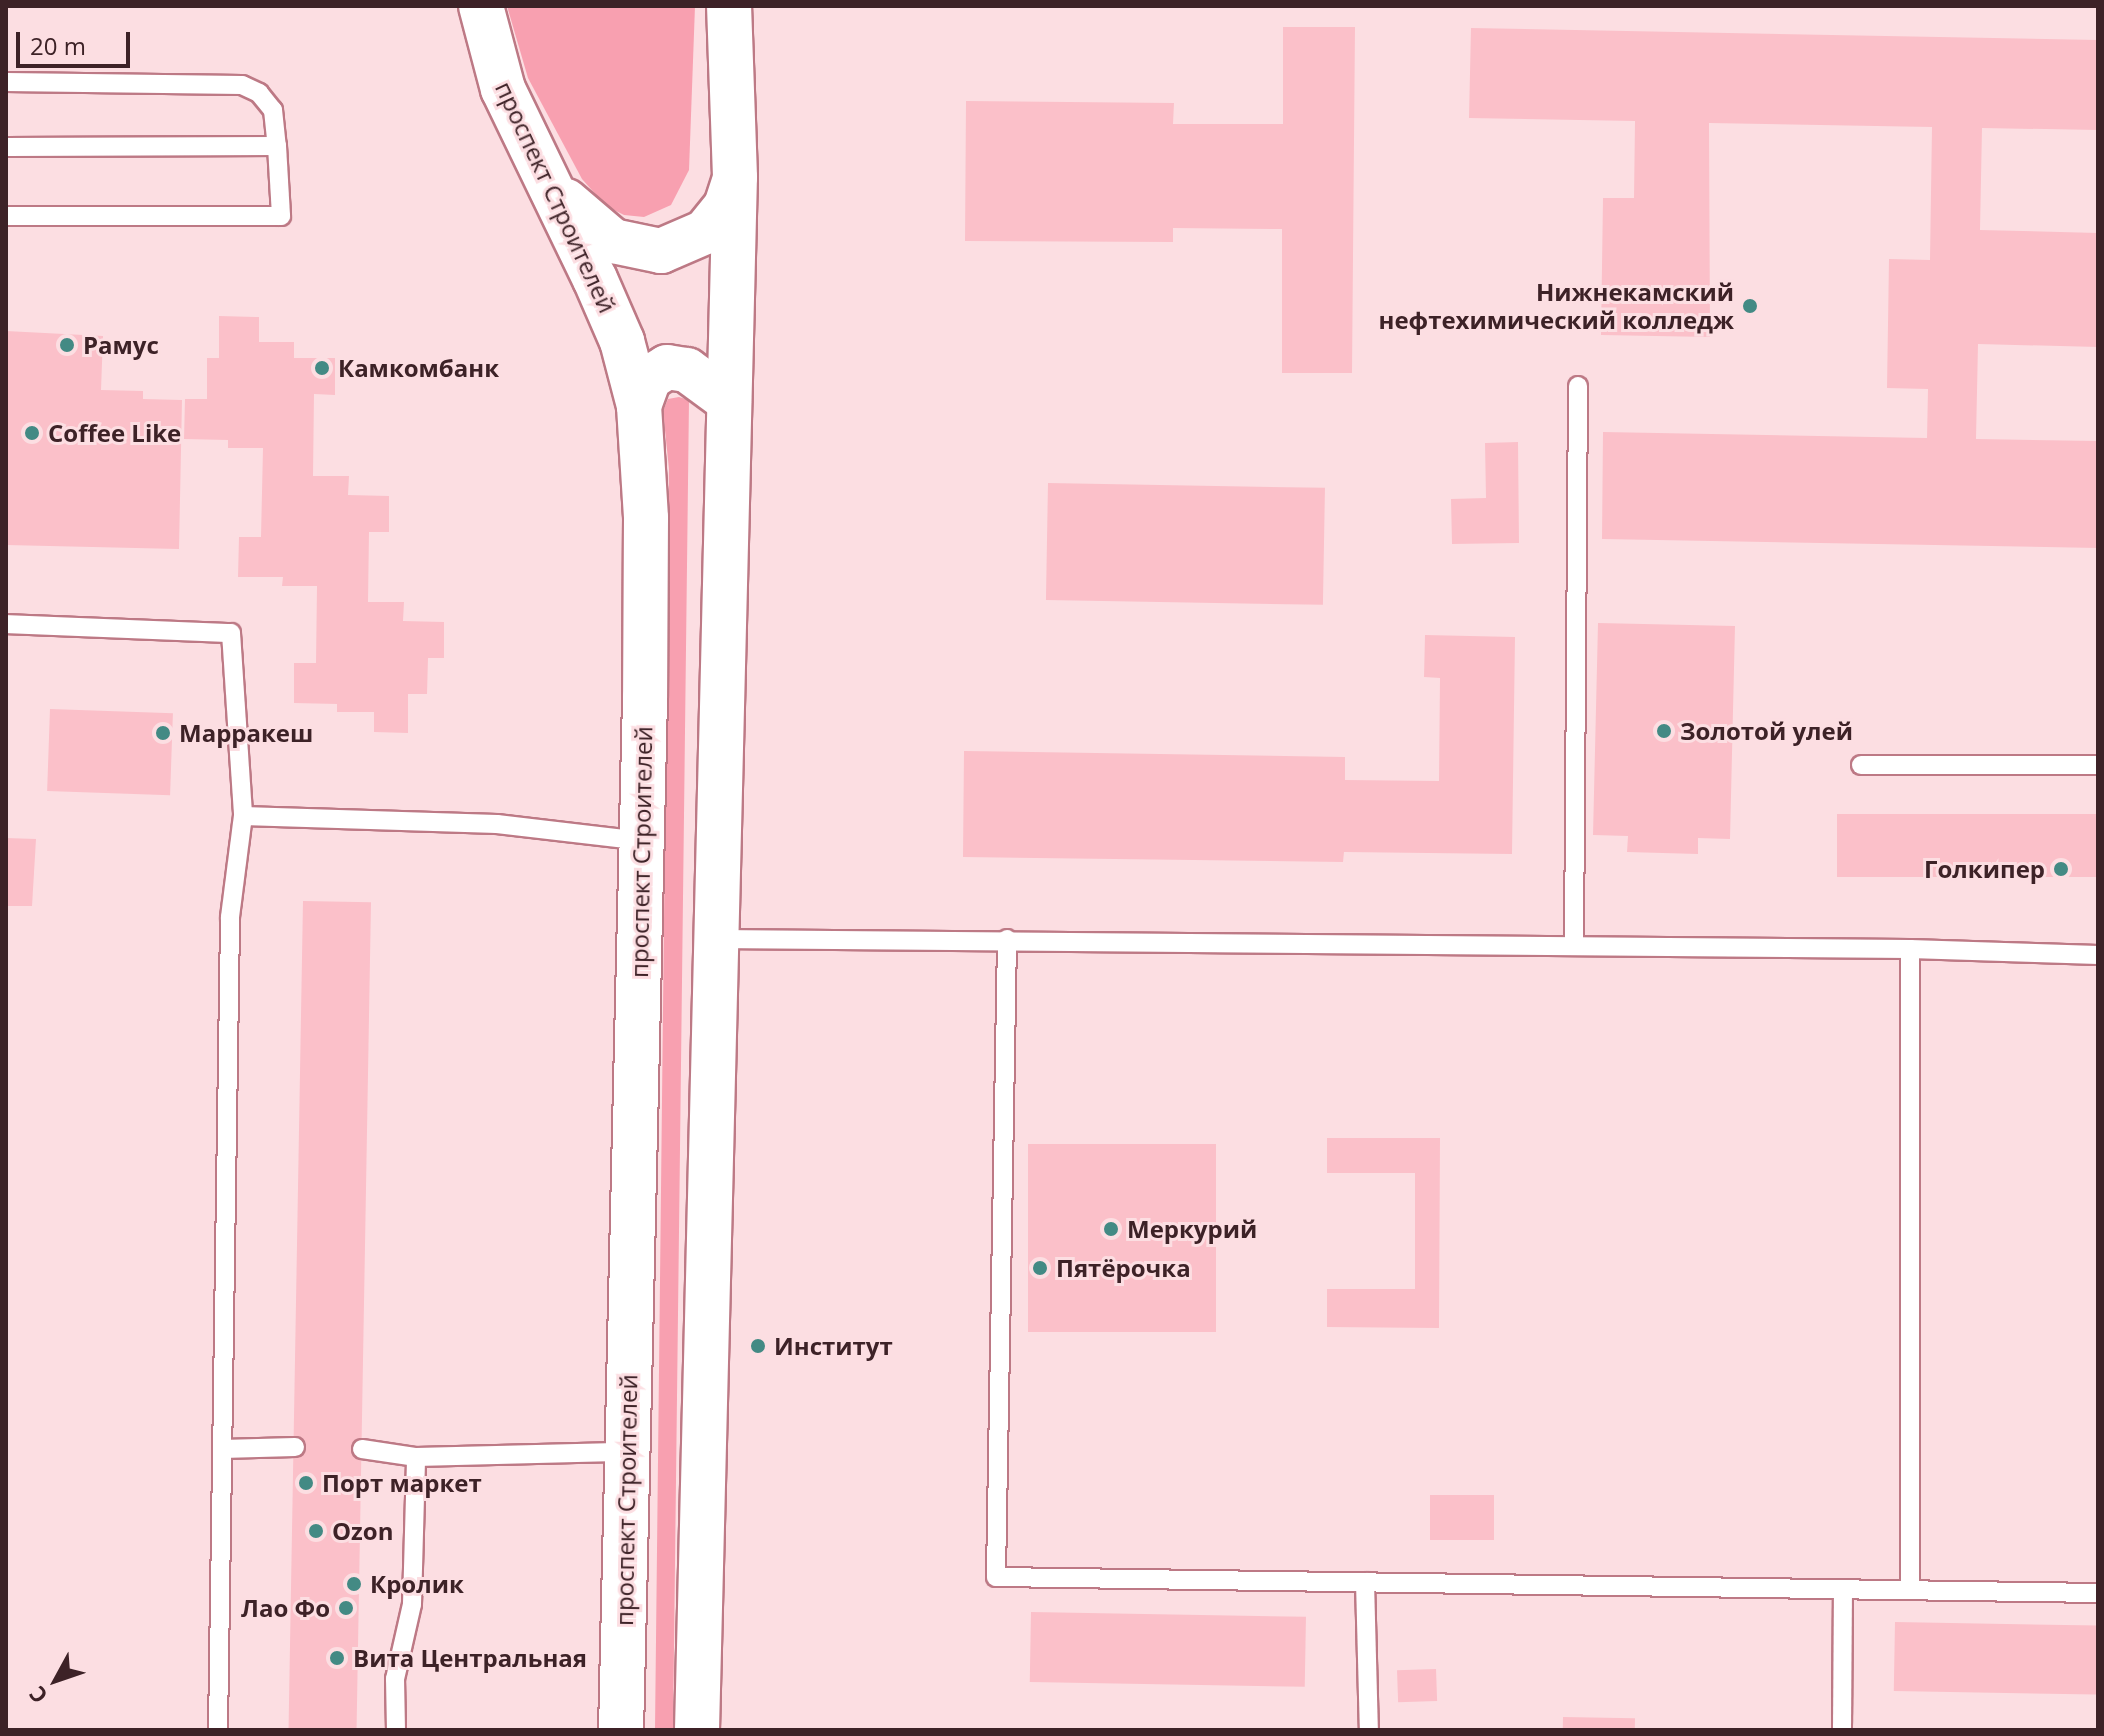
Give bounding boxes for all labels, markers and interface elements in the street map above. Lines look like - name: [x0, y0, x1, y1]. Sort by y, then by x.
- scale bar: [20, 16, 134, 66]
- text: 20 m: [30, 29, 86, 62]
- street label: проспект Строителей: [490, 77, 622, 317]
- place label: Нижнекамский нефтехимический колледж: [1379, 278, 1734, 334]
- marker: Нижнекамский нефтехимический колледж: [1741, 297, 1759, 315]
- place label: Рамус: [83, 331, 159, 359]
- marker: Рамус: [58, 336, 76, 354]
- place label: Камкомбанк: [338, 354, 499, 382]
- marker: Камкомбанк: [313, 359, 331, 377]
- place label: Coffee Like: [48, 419, 181, 447]
- marker: Coffee Like: [23, 424, 41, 442]
- place label: Золотой улей: [1680, 717, 1853, 745]
- place label: Марракеш: [179, 719, 313, 747]
- marker: Золотой улей: [1655, 722, 1673, 740]
- marker: Марракеш: [154, 724, 172, 742]
- street label: проспект Строителей: [624, 726, 658, 978]
- place label: Голкипер: [1924, 855, 2045, 883]
- marker: Голкипер: [2052, 860, 2070, 878]
- place label: Меркурий: [1127, 1215, 1257, 1243]
- marker: Меркурий: [1102, 1220, 1120, 1238]
- place label: Пятёрочка: [1056, 1254, 1191, 1282]
- marker: Пятёрочка: [1031, 1259, 1049, 1277]
- place label: Институт: [774, 1332, 893, 1360]
- marker: Институт: [749, 1337, 767, 1355]
- street label: проспект Строителей: [609, 1374, 643, 1626]
- place label: Порт маркет: [322, 1469, 482, 1497]
- marker: Порт маркет: [297, 1474, 315, 1492]
- place label: Ozon: [332, 1517, 393, 1545]
- marker: Ozon: [307, 1522, 325, 1540]
- place label: Кролик: [370, 1570, 464, 1598]
- marker: Кролик: [345, 1575, 363, 1593]
- place label: Лао Фо: [241, 1594, 330, 1622]
- marker: Лао Фо: [337, 1599, 355, 1617]
- north arrow: [16, 1640, 96, 1720]
- place label: Вита Центральная: [353, 1644, 587, 1672]
- marker: Вита Центральная: [328, 1649, 346, 1667]
- text: С: [22, 1680, 54, 1710]

